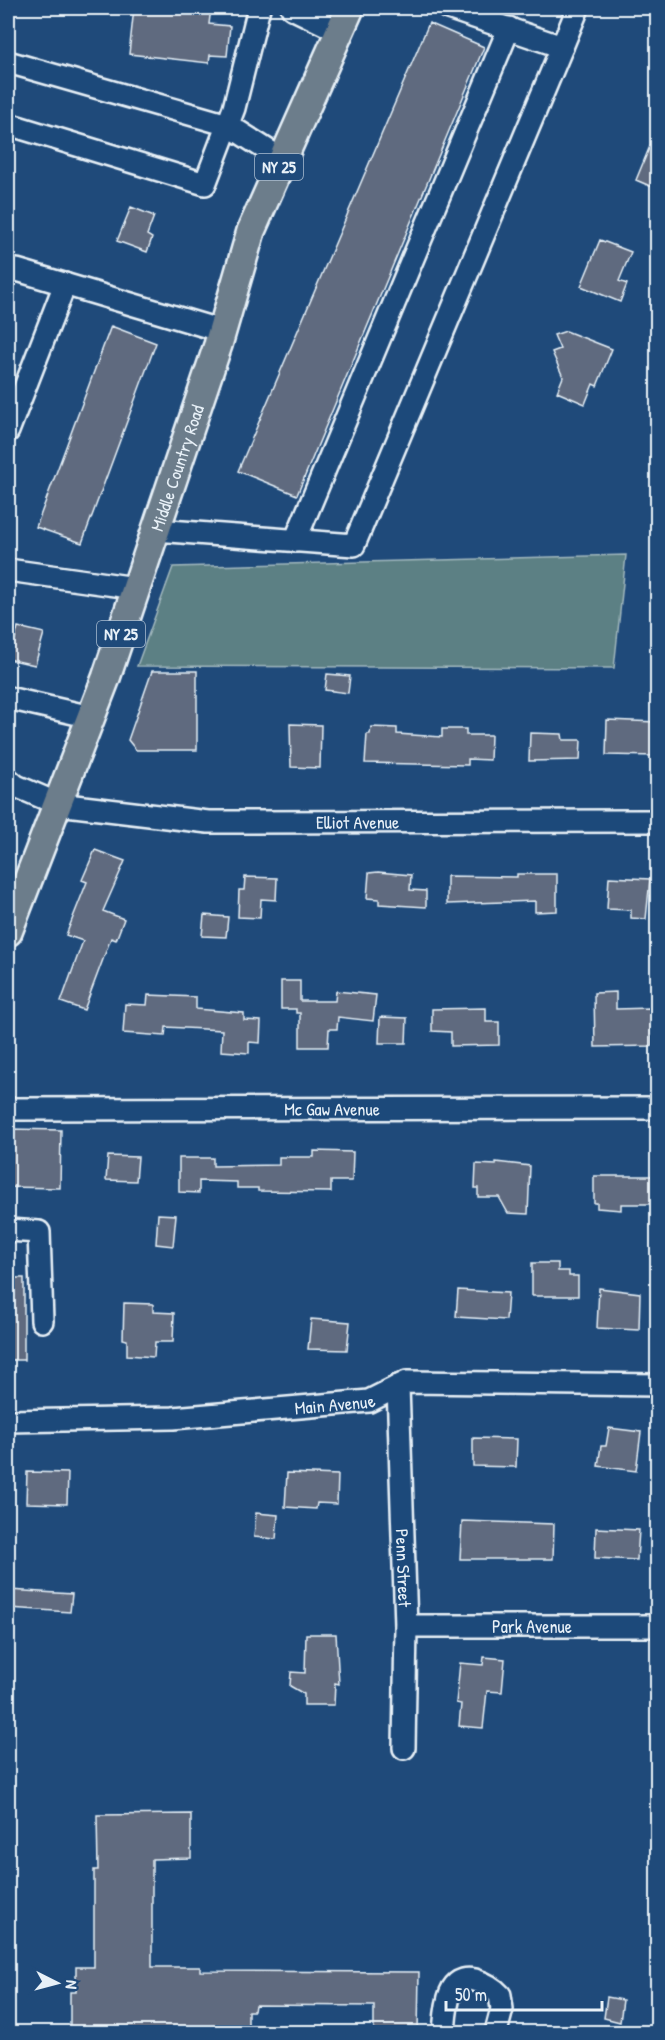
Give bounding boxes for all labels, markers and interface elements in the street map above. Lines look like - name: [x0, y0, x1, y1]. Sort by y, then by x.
- road number: NY 25: [255, 154, 303, 180]
- street label: Middle Country Road: [144, 401, 210, 534]
- road number: NY 25: [97, 621, 145, 647]
- street label: Elliot Avenue: [316, 809, 399, 834]
- street label: Mc Gaw Avenue: [284, 1096, 380, 1121]
- street label: Main Avenue: [294, 1388, 379, 1420]
- street label: Penn Street: [390, 1528, 418, 1608]
- street label: Park Avenue: [492, 1614, 572, 1639]
- north arrow: [27, 1953, 87, 2013]
- scale bar: [446, 1974, 602, 2012]
- text: N: [60, 1979, 83, 1990]
- text: 50 m: [455, 1982, 487, 2007]

